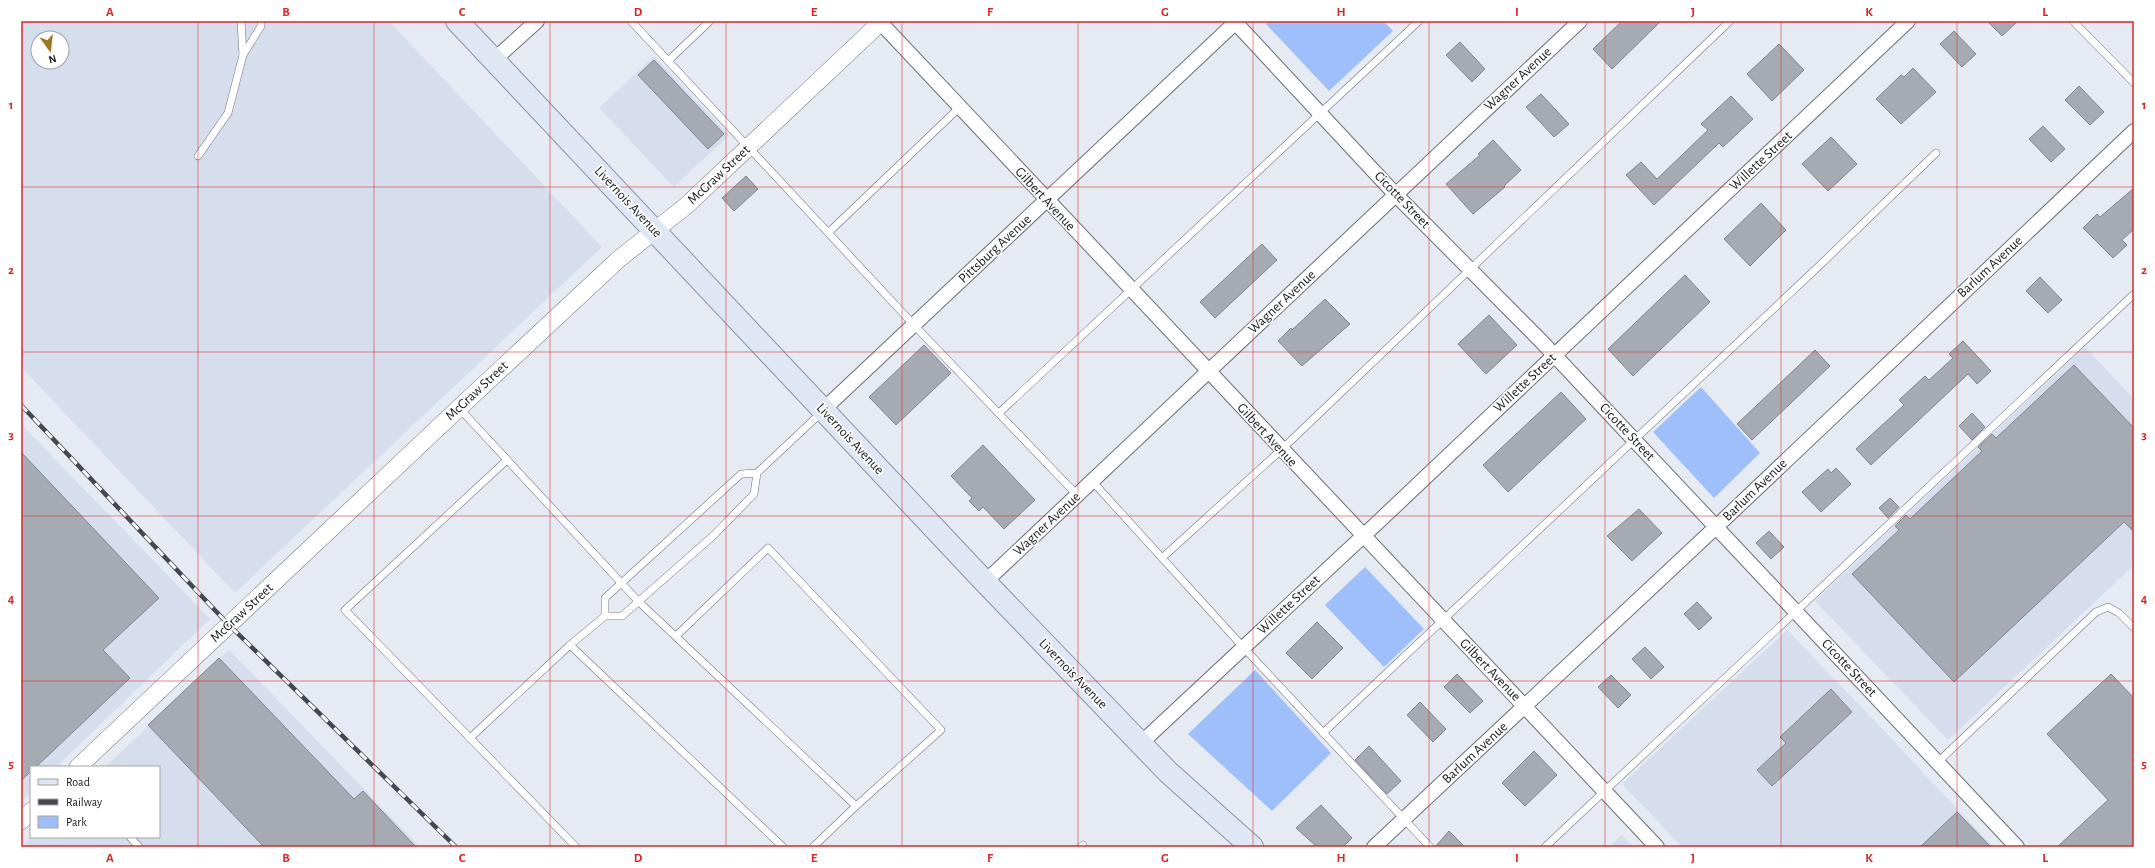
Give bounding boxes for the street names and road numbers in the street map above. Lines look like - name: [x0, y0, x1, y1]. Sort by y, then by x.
- street label: Wagner Avenue: [1482, 44, 1554, 114]
- street label: Willette Street: [1727, 128, 1795, 193]
- street label: McGraw Street: [685, 142, 753, 207]
- street label: Livernois Avenue: [592, 164, 664, 240]
- street label: Gilbert Avenue: [1012, 165, 1078, 233]
- street label: Cicotte Street: [1371, 169, 1433, 232]
- street label: Pittsburg Avenue: [956, 212, 1034, 286]
- street label: Barlum Avenue: [1955, 234, 2025, 300]
- street label: Wagner Avenue: [1246, 267, 1318, 337]
- street label: Willette Street: [1491, 350, 1559, 415]
- street label: McGraw Street: [443, 358, 511, 423]
- street label: Cicotte Street: [1597, 400, 1658, 464]
- street label: Livernois Avenue: [814, 401, 886, 477]
- street label: Gilbert Avenue: [1234, 401, 1300, 469]
- street label: Barlum Avenue: [1720, 456, 1790, 524]
- street label: Wagner Avenue: [1011, 489, 1083, 559]
- street label: Willette Street: [1255, 572, 1323, 637]
- street label: McGraw Street: [208, 580, 276, 645]
- street label: Livernois Avenue: [1036, 636, 1110, 712]
- street label: Gilbert Avenue: [1457, 636, 1523, 704]
- street label: Cicotte Street: [1819, 636, 1880, 700]
- street label: Barlum Avenue: [1440, 720, 1510, 786]

